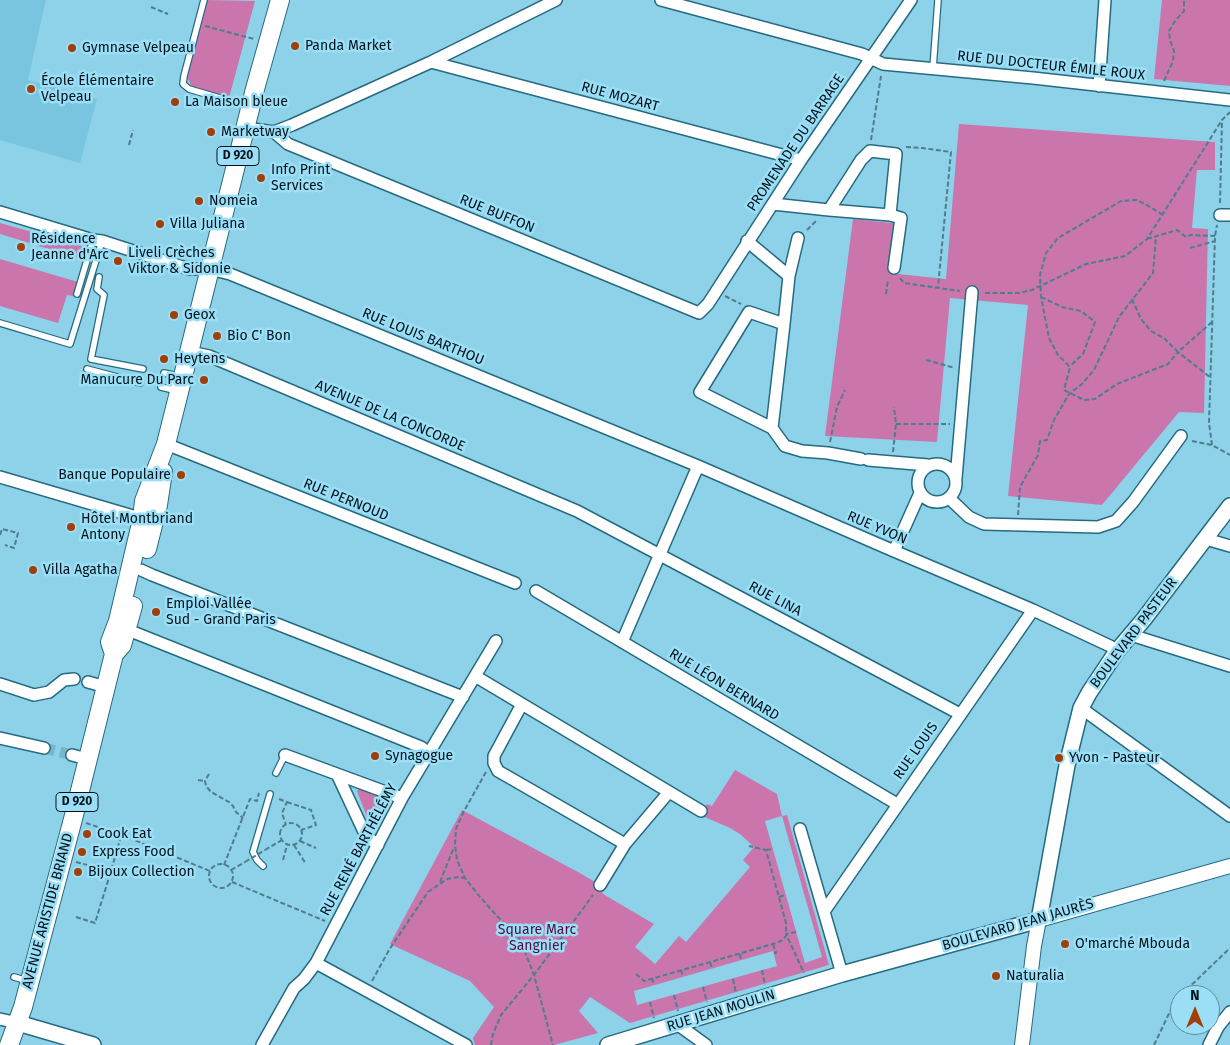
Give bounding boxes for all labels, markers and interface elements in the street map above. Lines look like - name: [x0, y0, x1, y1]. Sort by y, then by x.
- place label: Panda Market: [305, 38, 392, 54]
- place label: Gymnase Velpeau: [82, 40, 194, 56]
- marker: Panda Market: [289, 40, 301, 52]
- marker: Gymnase Velpeau: [66, 42, 78, 54]
- street label: RUE DU DOCTEUR ÉMILE ROUX: [956, 48, 1146, 84]
- street label: PROMENADE DU BARRAGE: [744, 71, 848, 215]
- place label: École Élémentaire Velpeau: [41, 73, 154, 105]
- street label: RUE MOZART: [579, 79, 661, 115]
- marker: École Élémentaire Velpeau: [25, 83, 37, 95]
- place label: La Maison bleue: [185, 94, 288, 110]
- marker: La Maison bleue: [169, 96, 181, 108]
- place label: Marketway: [221, 124, 289, 140]
- marker: Marketway: [205, 126, 217, 138]
- road number: D 920: [217, 146, 259, 166]
- place label: Info Print Services: [271, 162, 330, 194]
- marker: Info Print Services: [255, 172, 267, 184]
- street label: RUE BUFFON: [457, 191, 537, 237]
- place label: Nomeia: [209, 193, 258, 209]
- marker: Nomeia: [193, 195, 205, 207]
- place label: Villa Juliana: [170, 216, 245, 232]
- marker: Villa Juliana: [154, 218, 166, 230]
- place label: Résidence Jeanne d'Arc: [31, 231, 109, 264]
- marker: Résidence Jeanne d'Arc: [15, 241, 27, 253]
- place label: Liveli Crèches Viktor & Sidonie: [128, 245, 231, 278]
- marker: Liveli Crèches Viktor & Sidonie: [112, 255, 124, 267]
- street label: RUE LOUIS BARTHOU: [360, 305, 486, 369]
- place label: Geox: [184, 307, 215, 323]
- marker: Geox: [168, 309, 180, 321]
- place label: Bio C' Bon: [227, 328, 291, 344]
- marker: Bio C' Bon: [211, 330, 223, 342]
- place label: Heytens: [174, 351, 225, 367]
- marker: Heytens: [158, 353, 170, 365]
- place label: Manucure Du Parc: [81, 372, 194, 388]
- marker: Manucure Du Parc: [198, 374, 210, 386]
- street label: AVENUE DE LA CONCORDE: [313, 377, 467, 455]
- place label: Banque Populaire: [58, 467, 171, 483]
- marker: Banque Populaire: [175, 469, 187, 481]
- street label: RUE PERNOUD: [301, 475, 391, 525]
- street label: RUE YVON: [844, 508, 910, 548]
- place label: Hôtel Montbriand Antony: [81, 511, 193, 544]
- marker: Hôtel Montbriand Antony: [65, 521, 77, 533]
- place label: Villa Agatha: [43, 562, 118, 578]
- marker: Villa Agatha: [27, 564, 39, 576]
- street label: BOULEVARD PASTEUR: [1087, 575, 1181, 691]
- street label: RUE LINA: [746, 578, 804, 620]
- place label: Emploi Vallée Sud - Grand Paris: [166, 596, 276, 628]
- marker: Emploi Vallée Sud - Grand Paris: [150, 606, 162, 618]
- street label: RUE LÉON BERNARD: [666, 645, 782, 725]
- street label: RUE LOUIS: [890, 719, 942, 783]
- place label: Synagogue: [385, 748, 453, 764]
- marker: Synagogue: [369, 750, 381, 762]
- place label: Yvon - Pasteur: [1069, 750, 1160, 766]
- marker: Yvon - Pasteur: [1053, 752, 1065, 764]
- street label: RUE RENÉ BARTHÉLÉMY: [317, 781, 401, 919]
- road number: D 920: [56, 792, 98, 812]
- place label: Cook Eat: [97, 826, 152, 842]
- marker: Cook Eat: [81, 828, 93, 840]
- street label: AVENUE ARISTIDE BRIAND: [19, 831, 77, 991]
- place label: Express Food: [92, 844, 175, 860]
- marker: Express Food: [76, 846, 88, 858]
- place label: Bijoux Collection: [88, 864, 195, 880]
- marker: Bijoux Collection: [72, 866, 84, 878]
- street label: BOULEVARD JEAN JAURÈS: [940, 895, 1096, 955]
- park label: Square Marc Sangnier: [498, 922, 576, 954]
- place label: O'marché Mbouda: [1075, 936, 1190, 952]
- marker: O'marché Mbouda: [1059, 938, 1071, 950]
- place label: Naturalia: [1006, 968, 1064, 984]
- marker: Naturalia: [990, 970, 1002, 982]
- north arrow: [1170, 985, 1220, 1035]
- street label: RUE JEAN MOULIN: [665, 987, 777, 1035]
- text: N: [1190, 987, 1200, 1004]

